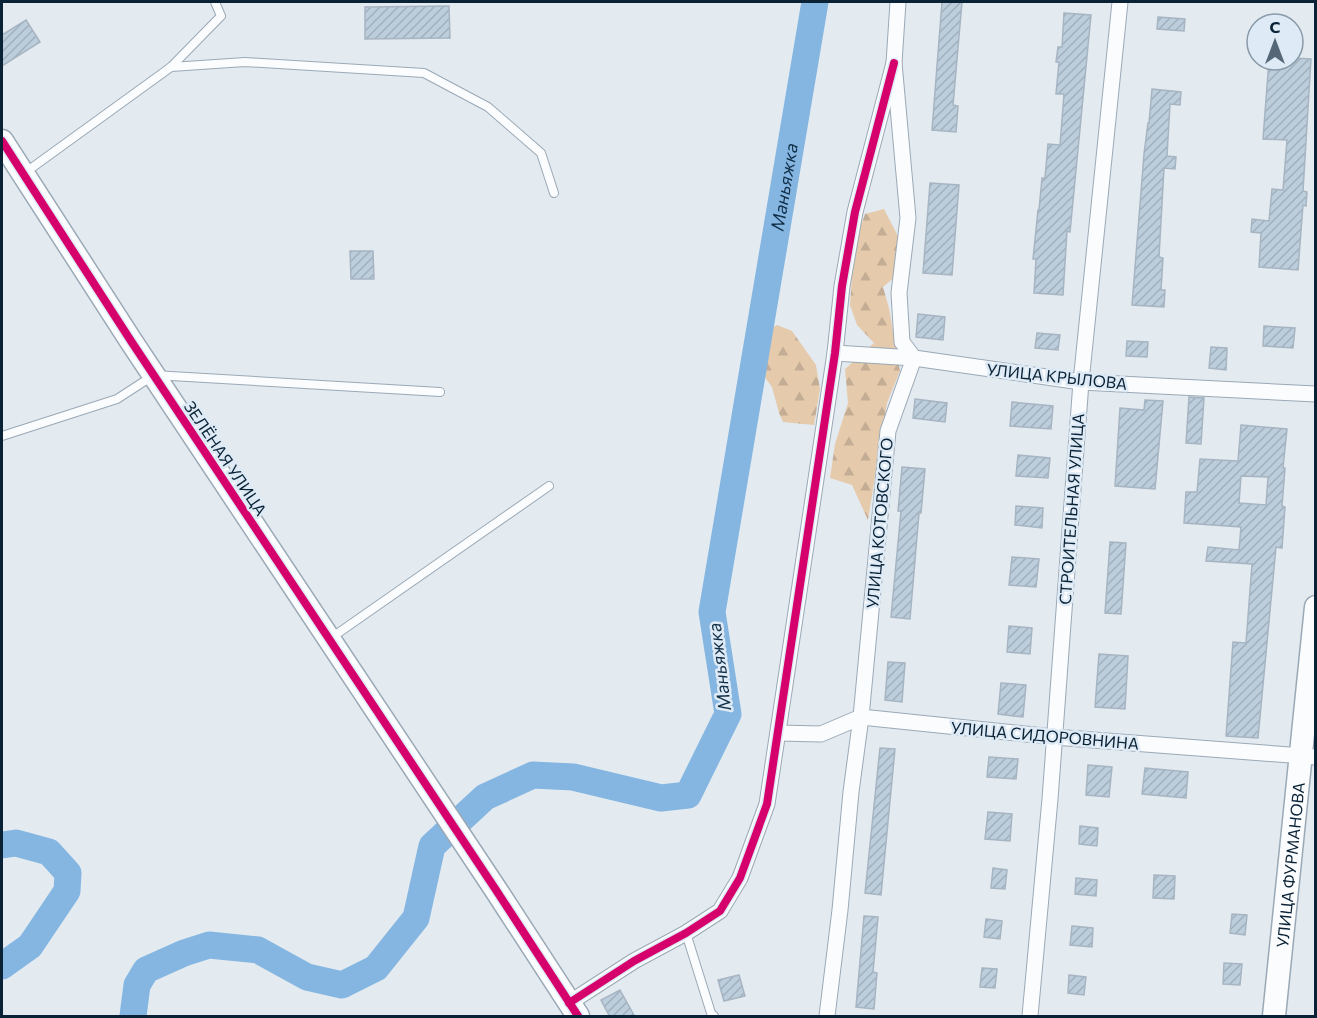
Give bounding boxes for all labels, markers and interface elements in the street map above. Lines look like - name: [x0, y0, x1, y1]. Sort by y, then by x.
- north arrow: [1245, 12, 1305, 72]
- text: С: [1270, 17, 1281, 36]
- water label: Маньяжка: [766, 141, 802, 232]
- street label: УЛИЦА КРЫЛОВА: [986, 359, 1128, 393]
- street label: ЗЕЛЁНАЯ УЛИЦА: [181, 397, 271, 519]
- street label: СТРОИТЕЛЬНАЯ УЛИЦА: [1055, 413, 1087, 605]
- street label: УЛИЦА КОТОВСКОГО: [862, 437, 896, 609]
- water label: Маньяжка: [703, 622, 735, 712]
- street label: УЛИЦА СИДОРОВНИНА: [950, 717, 1140, 753]
- street label: УЛИЦА ФУРМАНОВА: [1272, 781, 1307, 948]

